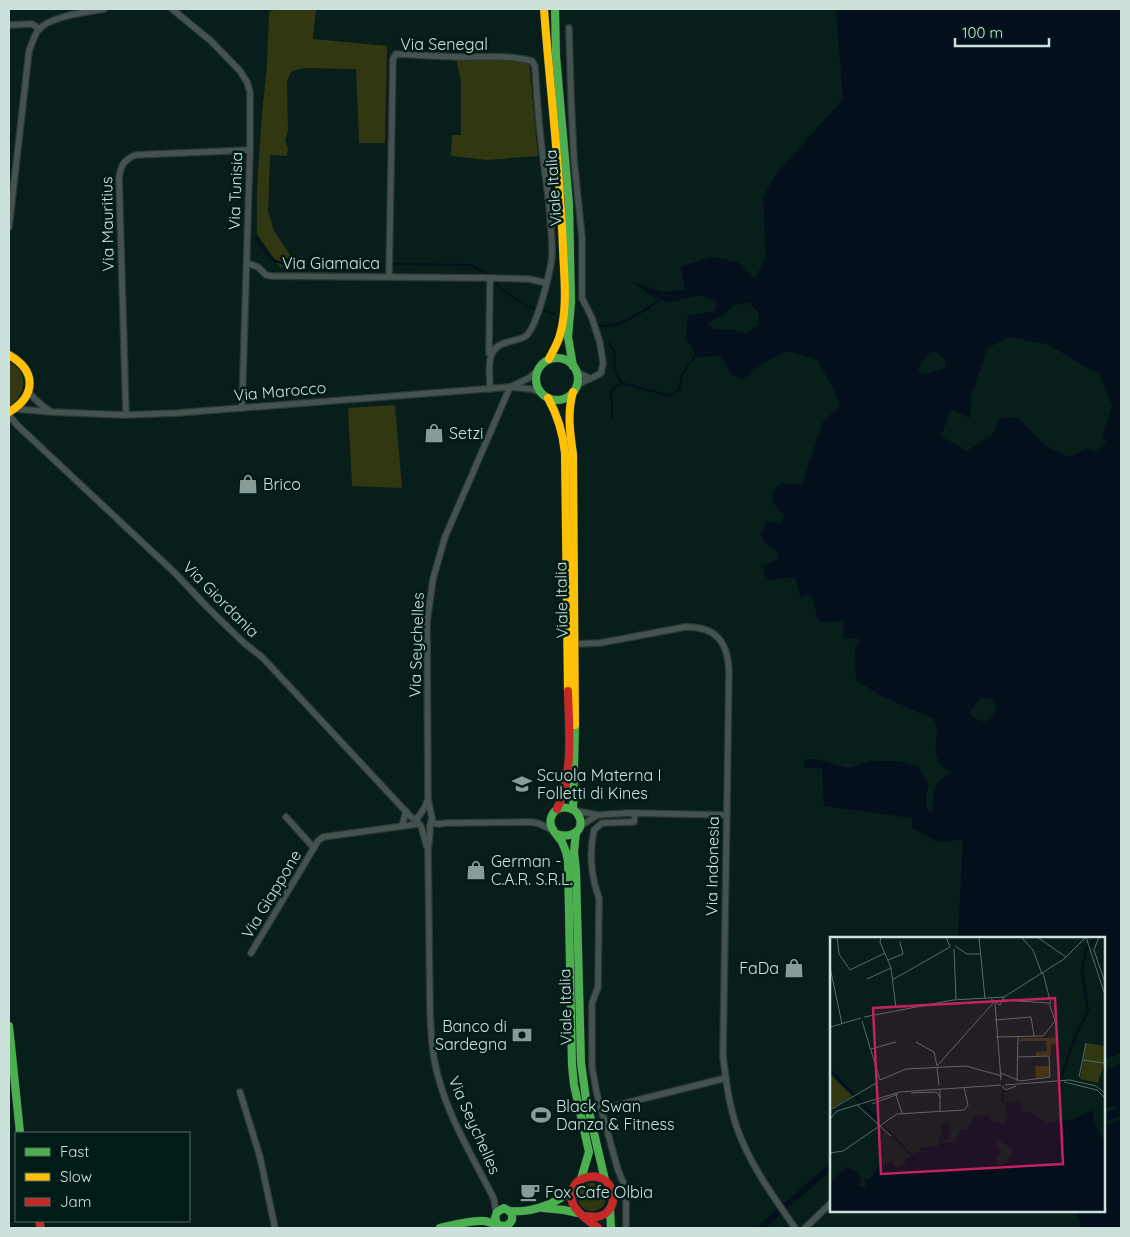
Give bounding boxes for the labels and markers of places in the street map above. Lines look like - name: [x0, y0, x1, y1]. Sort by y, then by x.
- shop icon: Setzi: [423, 422, 445, 444]
- place label: Setzi: [449, 423, 484, 443]
- shop icon: Brico: [237, 473, 259, 495]
- place label: Brico: [263, 474, 301, 494]
- place label: Scuola Materna I Folletti di Kines: [537, 765, 662, 803]
- school or university icon: Scuola Materna I Folletti di Kines: [511, 773, 533, 795]
- place label: German - C.A.R. S.R.L.: [491, 851, 573, 889]
- shop icon: German - C.A.R. S.R.L.: [465, 859, 487, 881]
- shop icon: FaDa: [783, 957, 805, 979]
- place label: FaDa: [739, 958, 779, 978]
- place label: Banco di Sardegna: [435, 1016, 507, 1054]
- bank icon: Banco di Sardegna: [511, 1024, 533, 1046]
- place label: Black Swan Danza & Fitness: [556, 1096, 675, 1134]
- sports icon: Black Swan Danza & Fitness: [530, 1104, 552, 1126]
- cafe icon: Fox Cafe Olbia: [519, 1181, 541, 1203]
- place label: Fox Cafe Olbia: [545, 1182, 653, 1202]

